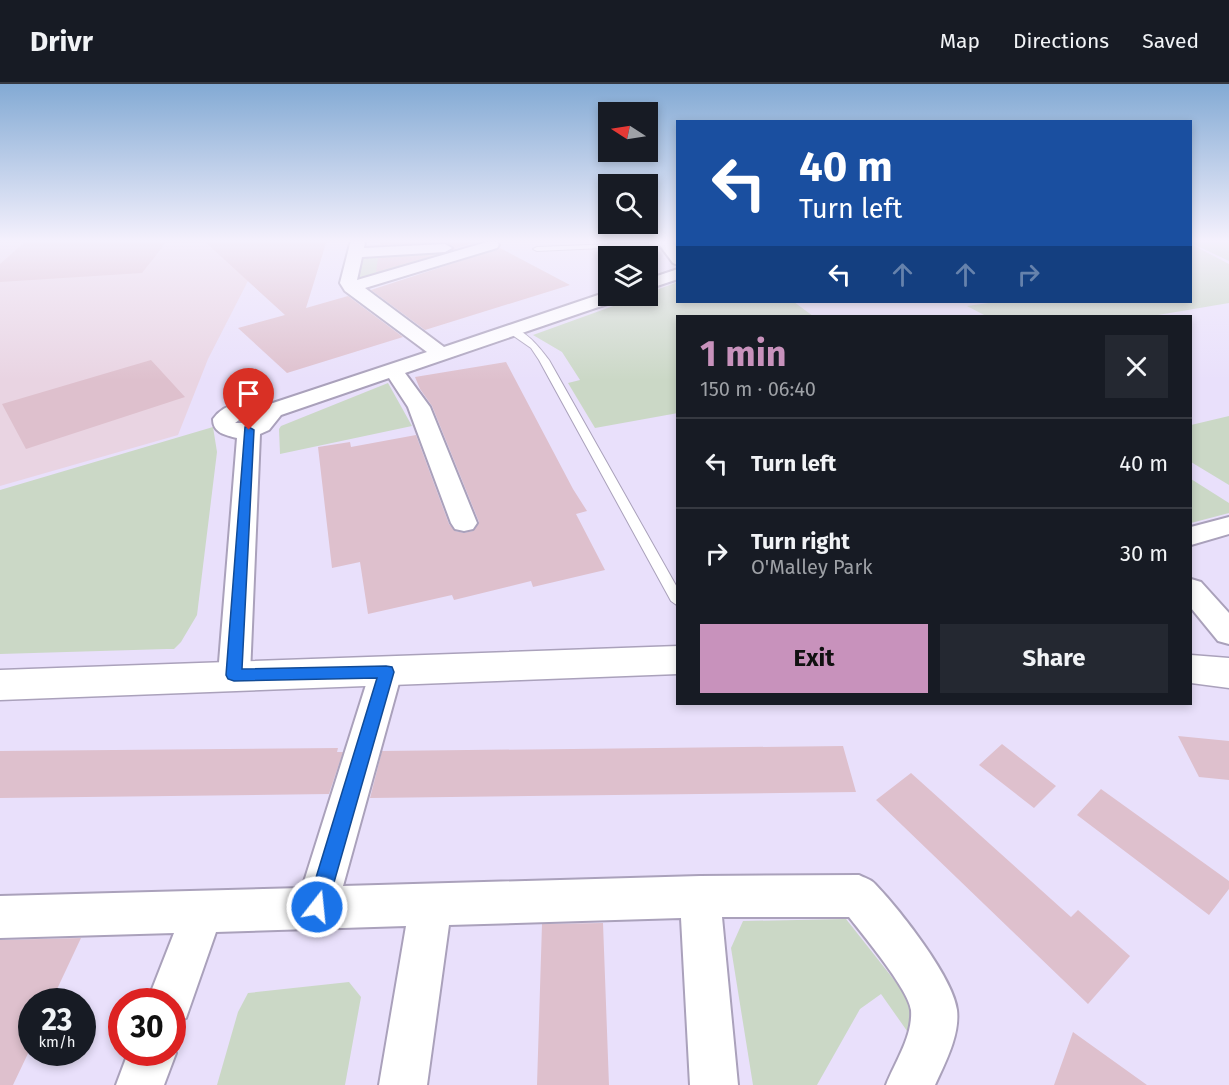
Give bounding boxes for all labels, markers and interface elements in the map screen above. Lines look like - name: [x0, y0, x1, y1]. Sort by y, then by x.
- text: Drivr: [30, 25, 93, 58]
- text: Map: [940, 28, 980, 54]
- text: Directions: [1013, 28, 1109, 54]
- text: Saved: [1142, 28, 1199, 54]
- north arrow: [598, 102, 658, 162]
- map controls: [598, 102, 658, 306]
- text: 40 m: [799, 142, 893, 192]
- icon: left: [700, 144, 778, 222]
- button: search: [598, 174, 658, 234]
- text: Turn left: [799, 193, 902, 225]
- button: layers: [598, 246, 658, 306]
- icon: left: [823, 258, 856, 291]
- icon: ahead: [886, 258, 919, 291]
- icon: ahead: [949, 258, 982, 291]
- icon: right: [1012, 258, 1045, 291]
- text: 1 min: [700, 332, 787, 376]
- button: close: [1105, 335, 1168, 398]
- pin: [223, 368, 274, 430]
- icon: arrive: [232, 377, 265, 410]
- text: 150 m · 06:40: [700, 377, 816, 401]
- icon: left: [700, 447, 733, 480]
- text: Turn left: [751, 450, 836, 477]
- text: 40 m: [1119, 450, 1168, 477]
- text: Turn right: [751, 528, 850, 555]
- icon: right: [700, 537, 733, 570]
- text: 30 m: [1120, 540, 1168, 567]
- text: O'Malley Park: [751, 555, 872, 579]
- button: Exit: [700, 624, 928, 693]
- button: Share: [940, 624, 1168, 693]
- position arrow: [285, 875, 349, 939]
- speed limit sign: 30: [108, 988, 186, 1066]
- text: 23: [42, 1002, 72, 1038]
- text: km/h: [38, 1033, 76, 1051]

